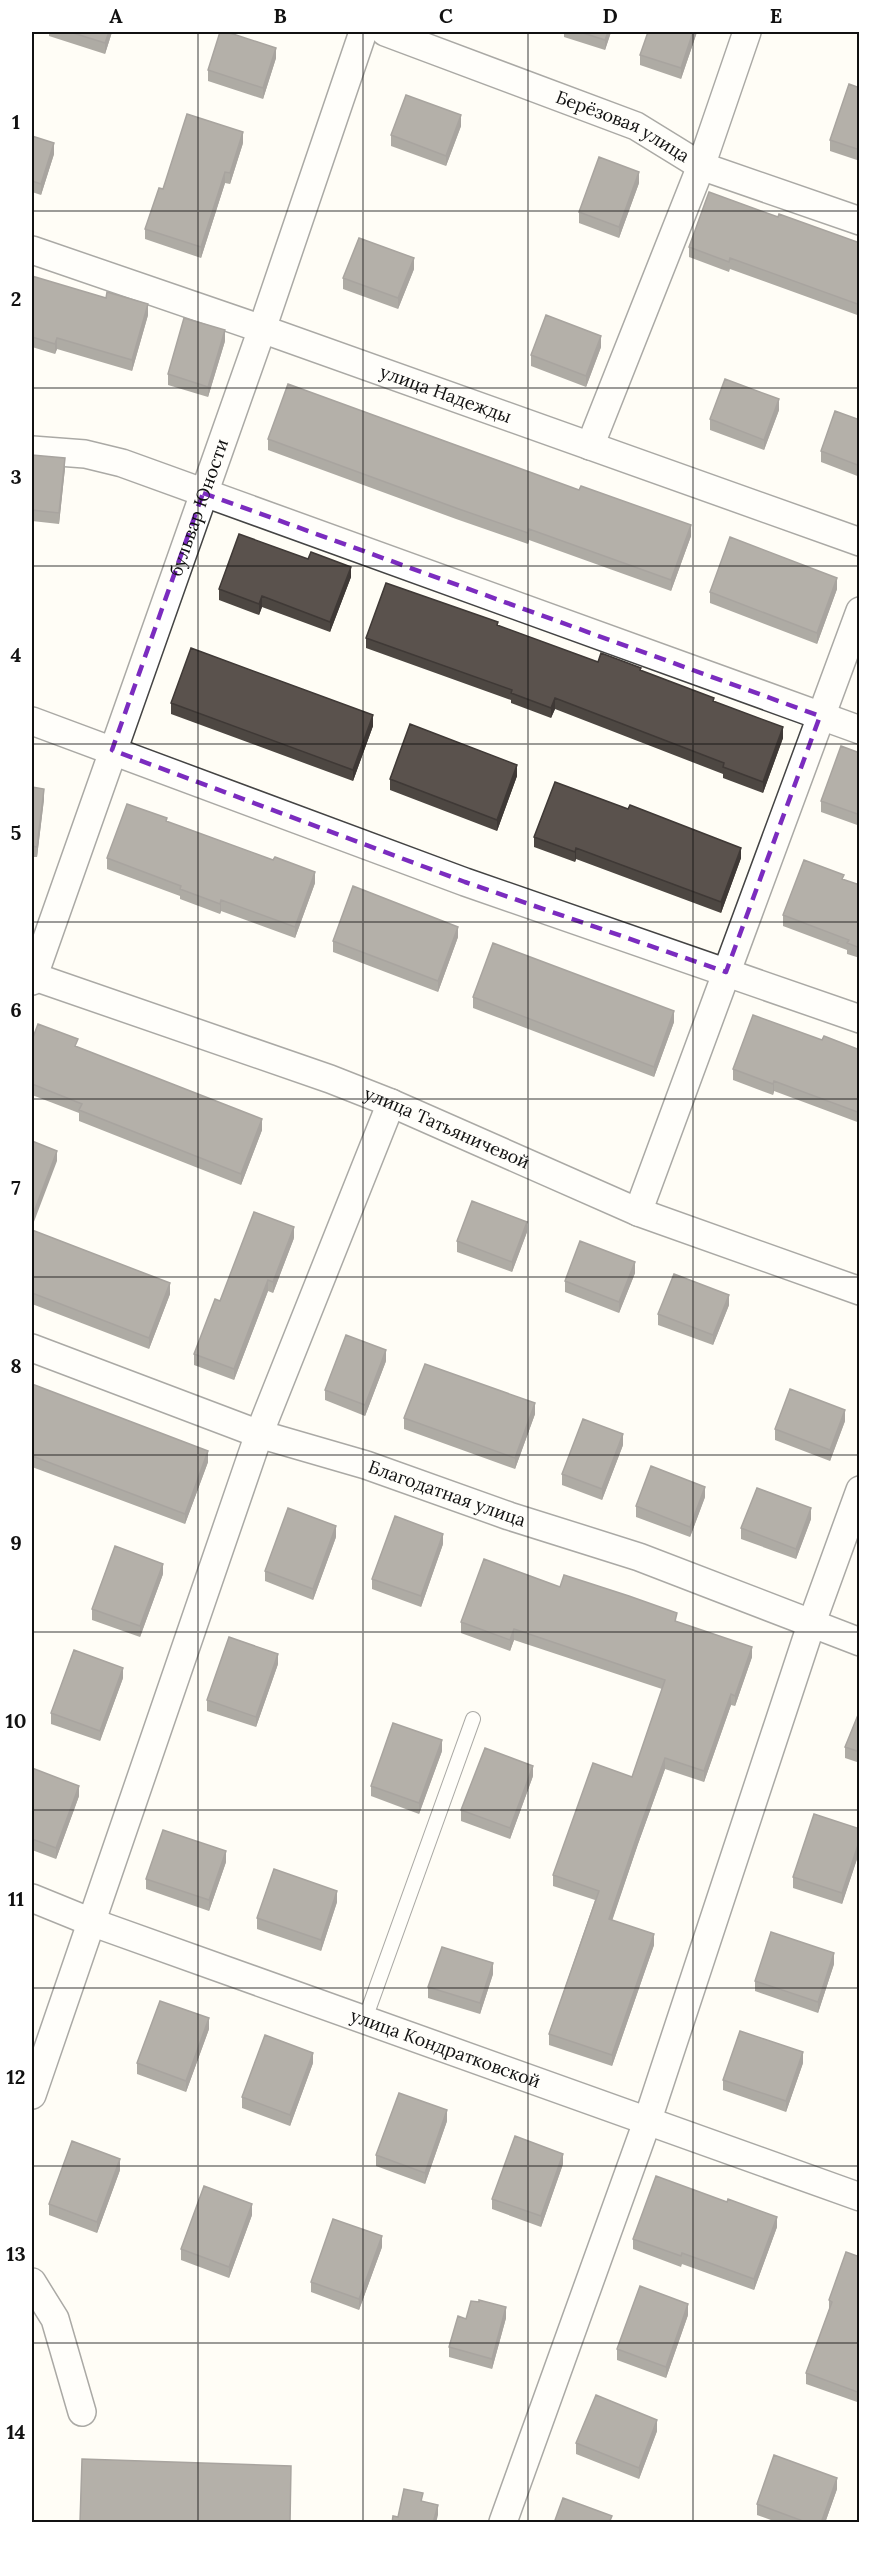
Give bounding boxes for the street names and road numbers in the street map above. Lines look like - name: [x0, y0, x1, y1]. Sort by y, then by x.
- street label: Берёзовая улица: [553, 85, 694, 167]
- street label: улица Надежды: [377, 360, 515, 428]
- street label: бульвар Юности: [164, 436, 233, 579]
- street label: улица Татьяничевой: [361, 1082, 533, 1174]
- street label: Благодатная улица: [365, 1455, 529, 1532]
- street label: улица Кондратковской: [347, 2004, 544, 2093]

